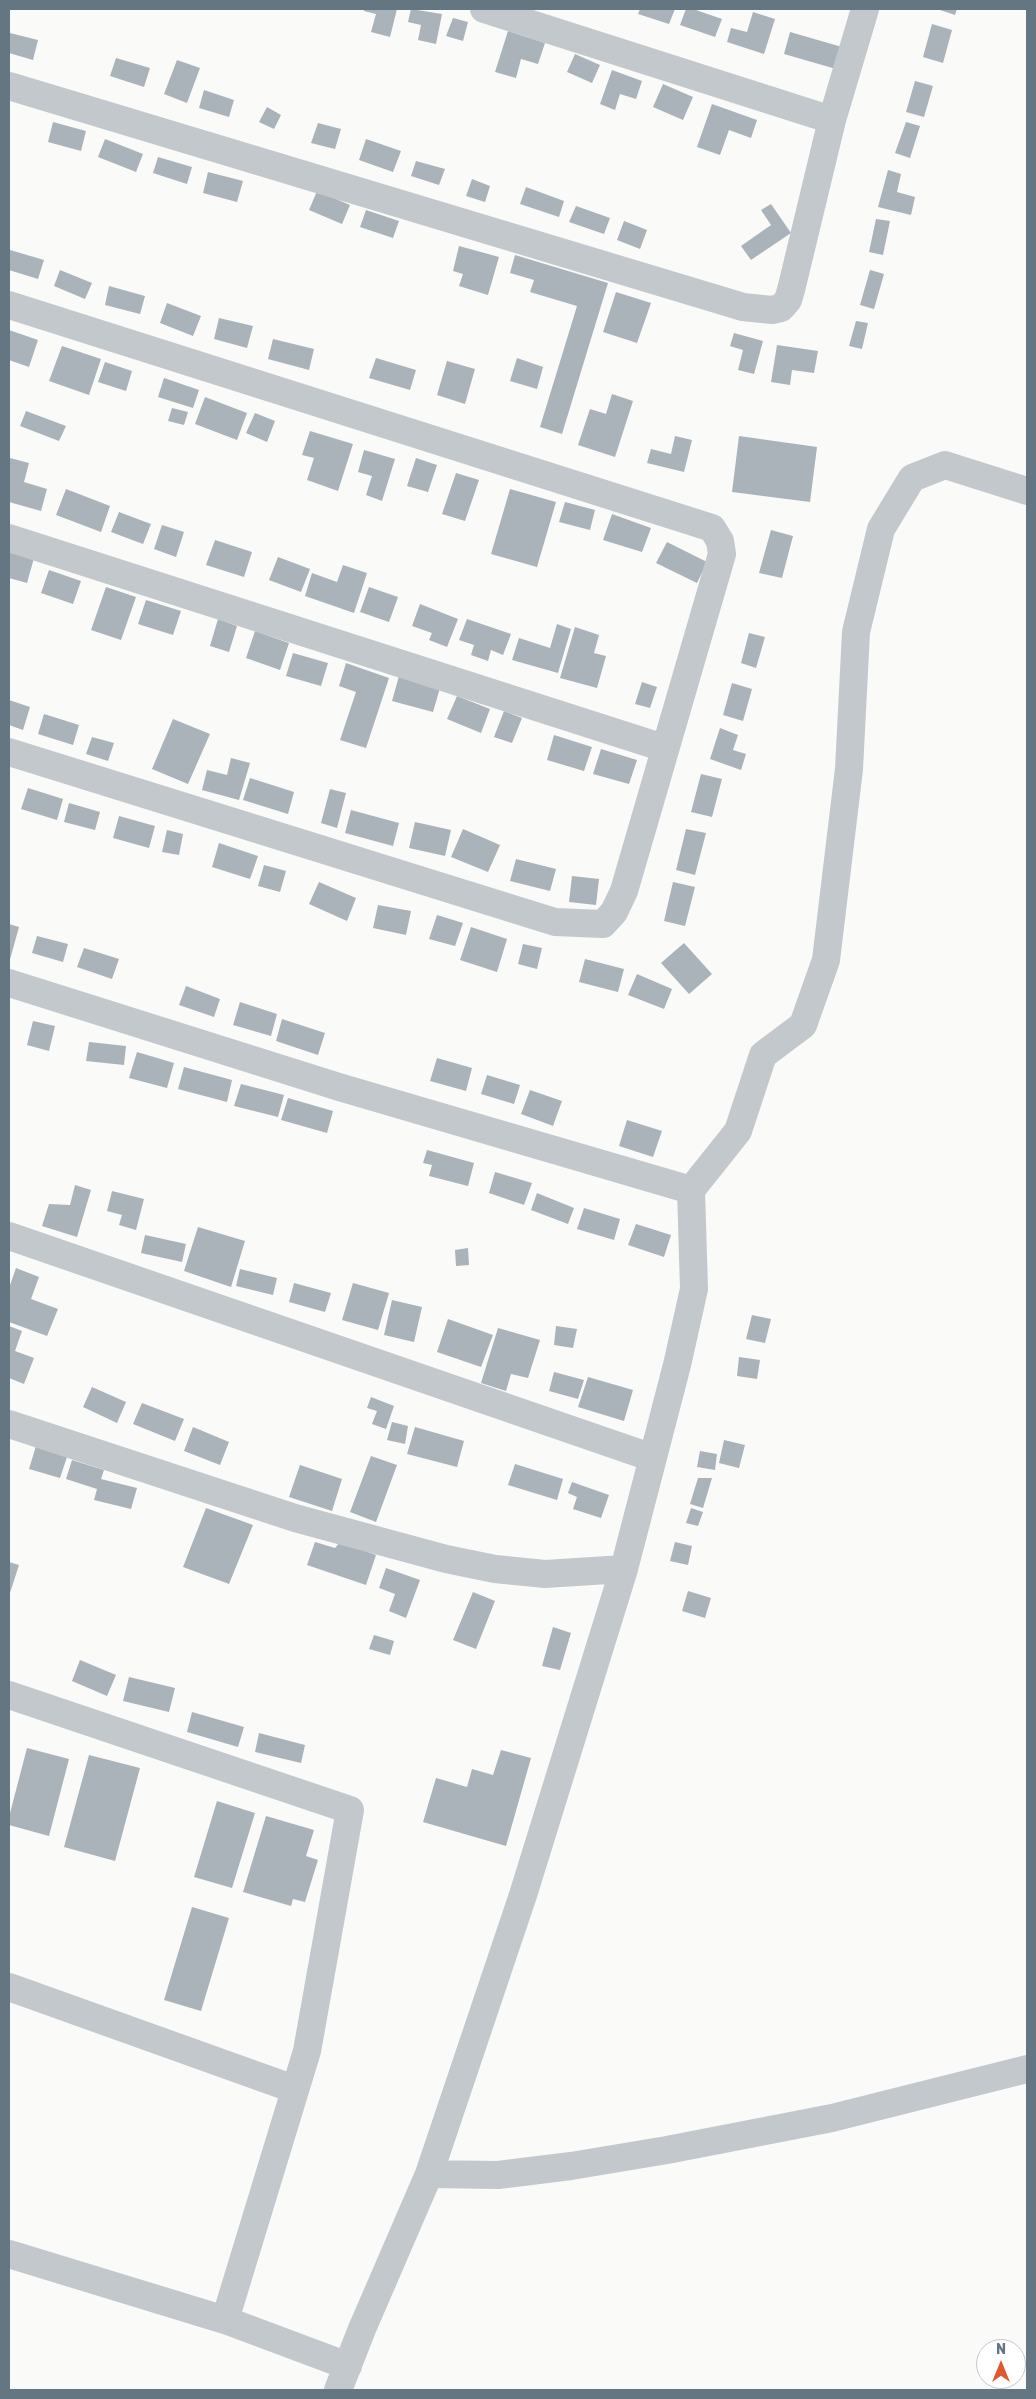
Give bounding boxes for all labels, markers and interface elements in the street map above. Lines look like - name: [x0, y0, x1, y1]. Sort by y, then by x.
- north arrow: [976, 2339, 1026, 2389]
- text: N: [996, 2341, 1006, 2358]

